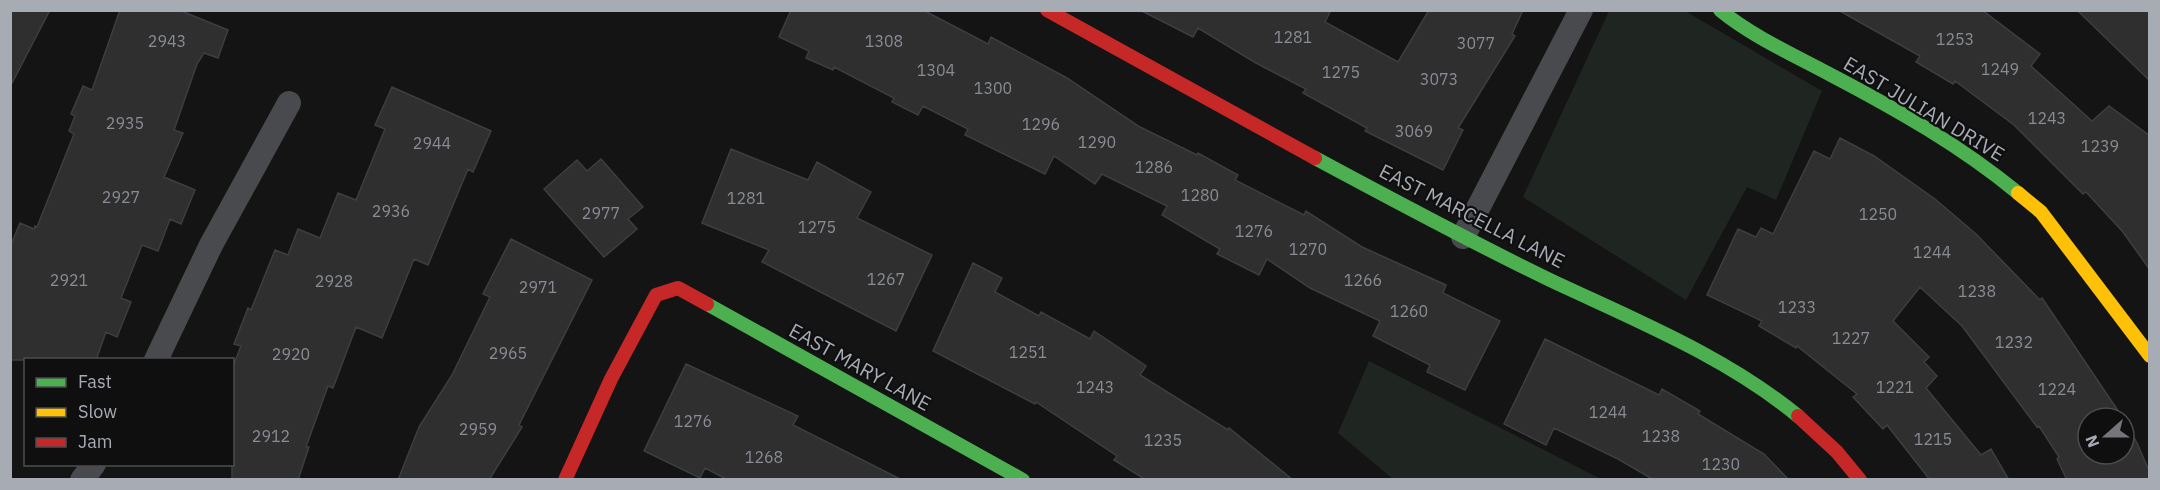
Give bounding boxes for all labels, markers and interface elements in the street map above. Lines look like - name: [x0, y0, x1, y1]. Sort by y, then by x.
- house number: 1281: [1274, 27, 1312, 47]
- house number: 1253: [1936, 29, 1974, 49]
- house number: 2943: [148, 31, 186, 51]
- house number: 1308: [865, 31, 903, 51]
- house number: 3077: [1457, 33, 1495, 53]
- street label: EAST JULIAN DRIVE: [1839, 50, 2010, 167]
- house number: 1249: [1981, 59, 2019, 79]
- house number: 1304: [917, 60, 955, 80]
- house number: 1275: [1322, 62, 1360, 82]
- house number: 3073: [1420, 69, 1458, 89]
- house number: 1300: [974, 78, 1012, 98]
- house number: 1243: [2028, 108, 2066, 128]
- house number: 2935: [106, 113, 144, 133]
- house number: 1296: [1022, 114, 1060, 134]
- house number: 3069: [1395, 121, 1433, 141]
- house number: 1290: [1078, 132, 1116, 152]
- house number: 2944: [413, 133, 451, 153]
- house number: 1239: [2081, 136, 2119, 156]
- house number: 1286: [1135, 157, 1173, 177]
- street label: EAST MARCELLA LANE: [1375, 157, 1570, 274]
- house number: 1280: [1181, 185, 1219, 205]
- house number: 2927: [102, 187, 140, 207]
- house number: 1281: [727, 188, 765, 208]
- house number: 2936: [372, 201, 410, 221]
- house number: 2977: [582, 203, 620, 223]
- house number: 1250: [1859, 204, 1897, 224]
- house number: 1275: [798, 217, 836, 237]
- house number: 1276: [1235, 221, 1273, 241]
- house number: 1270: [1289, 239, 1327, 259]
- house number: 1244: [1913, 242, 1951, 262]
- house number: 1267: [867, 269, 905, 289]
- house number: 2921: [50, 270, 88, 290]
- house number: 1266: [1344, 270, 1382, 290]
- house number: 2928: [315, 271, 353, 291]
- house number: 2971: [519, 277, 557, 297]
- house number: 1238: [1958, 281, 1996, 301]
- house number: 1233: [1778, 297, 1816, 317]
- house number: 1260: [1390, 301, 1428, 321]
- street label: EAST MARY LANE: [784, 316, 936, 417]
- house number: 1227: [1832, 328, 1870, 348]
- house number: 1232: [1995, 332, 2033, 352]
- house number: 1251: [1009, 342, 1047, 362]
- house number: 2965: [489, 343, 527, 363]
- house number: 2920: [272, 344, 310, 364]
- legend: [24, 358, 234, 466]
- text: Fast: [78, 370, 112, 393]
- house number: 1243: [1076, 377, 1114, 397]
- house number: 1221: [1876, 377, 1914, 397]
- house number: 1224: [2038, 379, 2076, 399]
- text: Slow: [78, 400, 117, 423]
- house number: 1244: [1589, 402, 1627, 422]
- north arrow: [2076, 406, 2136, 466]
- house number: 1276: [674, 411, 712, 431]
- house number: 2959: [459, 419, 497, 439]
- house number: 2912: [252, 426, 290, 446]
- house number: 1238: [1642, 426, 1680, 446]
- house number: 1215: [1914, 429, 1952, 449]
- text: Jam: [78, 430, 113, 453]
- house number: 1235: [1144, 430, 1182, 450]
- text: N: [2081, 432, 2103, 450]
- house number: 1268: [745, 447, 783, 467]
- house number: 1230: [1702, 454, 1740, 474]

